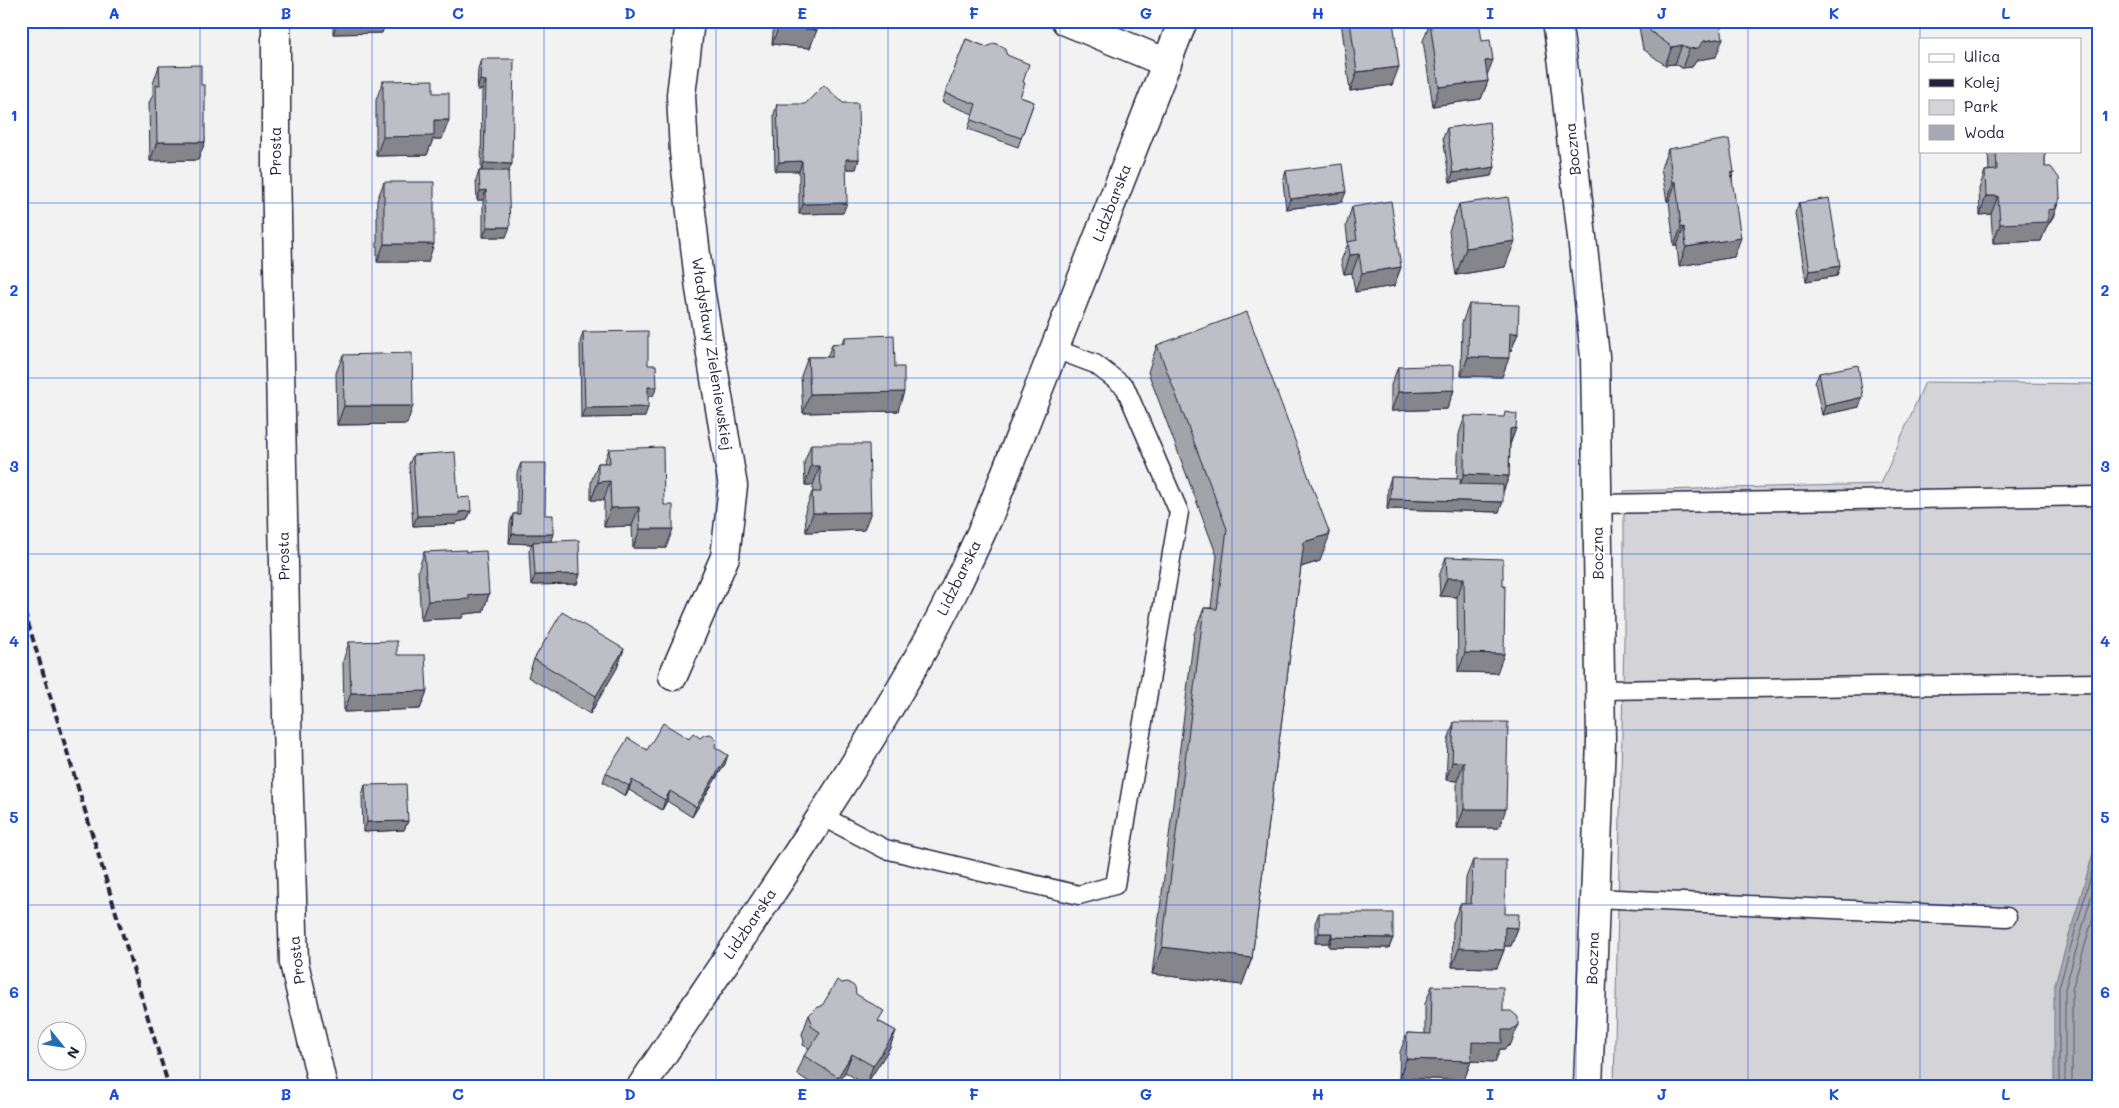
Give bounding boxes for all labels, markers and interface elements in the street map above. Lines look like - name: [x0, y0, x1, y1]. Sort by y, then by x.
- text: A: [108, 2, 120, 23]
- text: B: [281, 2, 291, 23]
- text: C: [452, 2, 464, 23]
- text: D: [624, 2, 636, 23]
- text: E: [797, 2, 807, 23]
- text: F: [969, 2, 979, 23]
- text: G: [1140, 2, 1152, 23]
- text: H: [1312, 2, 1324, 23]
- text: I: [1486, 2, 1494, 23]
- text: J: [1657, 2, 1667, 23]
- text: K: [1829, 2, 1839, 23]
- text: L: [2001, 2, 2011, 23]
- legend: [1919, 38, 2082, 152]
- text: Ulica: [1964, 46, 2001, 66]
- text: Kolej: [1964, 72, 2000, 92]
- text: Park: [1964, 96, 1998, 116]
- text: 1: [10, 104, 18, 125]
- text: 1: [2101, 104, 2109, 125]
- street label: Boczna: [1559, 122, 1585, 177]
- text: Woda: [1964, 122, 2005, 142]
- street label: Prosta: [265, 127, 285, 175]
- street label: Lidzbarska: [1087, 161, 1135, 244]
- street label: Władysławy Zieleniewskiej: [688, 256, 738, 452]
- text: 2: [10, 279, 19, 300]
- text: 2: [2101, 279, 2110, 300]
- text: 3: [9, 455, 19, 476]
- text: 3: [2100, 455, 2110, 476]
- street label: Boczna: [1587, 526, 1607, 580]
- street label: Prosta: [273, 531, 293, 581]
- street label: Lidzbarska: [931, 537, 985, 619]
- text: 4: [9, 630, 19, 651]
- text: 4: [2100, 630, 2110, 651]
- text: 5: [9, 806, 19, 827]
- text: 5: [2100, 806, 2110, 827]
- street label: Lidzbarska: [718, 884, 780, 963]
- street label: Boczna: [1581, 931, 1603, 985]
- street label: Prosta: [283, 935, 309, 986]
- text: 6: [9, 981, 19, 1002]
- text: 6: [2100, 981, 2110, 1002]
- north arrow: [38, 1020, 88, 1070]
- text: N: [63, 1043, 85, 1062]
- text: A: [108, 1083, 120, 1104]
- text: B: [281, 1083, 291, 1104]
- text: C: [452, 1083, 464, 1104]
- text: D: [624, 1083, 636, 1104]
- text: E: [797, 1083, 807, 1104]
- text: F: [969, 1083, 979, 1104]
- text: G: [1140, 1083, 1152, 1104]
- text: H: [1312, 1083, 1324, 1104]
- text: I: [1486, 1083, 1494, 1104]
- text: J: [1657, 1083, 1667, 1104]
- text: K: [1829, 1083, 1839, 1104]
- text: L: [2001, 1083, 2011, 1104]

